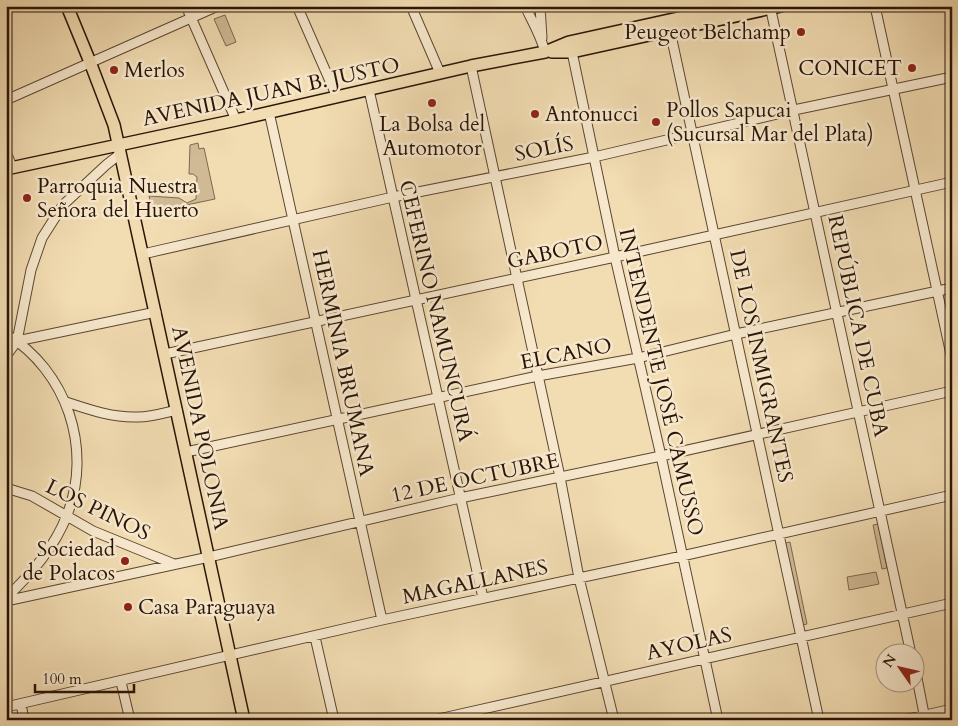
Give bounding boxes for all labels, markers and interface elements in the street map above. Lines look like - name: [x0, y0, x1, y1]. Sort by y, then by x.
- place label: Peugeot Belchamp: [624, 18, 791, 47]
- marker: Peugeot Belchamp: [795, 26, 807, 38]
- street label: AVENIDA JUAN B. JUSTO: [140, 51, 402, 133]
- place label: CONICET: [798, 54, 902, 83]
- place label: Merlos: [124, 56, 185, 85]
- marker: CONICET: [906, 62, 918, 74]
- marker: Merlos: [108, 64, 120, 76]
- place label: Pollos Sapucai (Sucursal Mar del Plata): [666, 96, 874, 149]
- marker: La Bolsa del Automotor: [426, 97, 438, 109]
- place label: Antonucci: [545, 100, 638, 129]
- marker: Antonucci: [529, 108, 541, 120]
- place label: La Bolsa del Automotor: [379, 110, 485, 163]
- marker: Pollos Sapucai (Sucursal Mar del Plata): [650, 116, 662, 128]
- street label: SOLÍS: [512, 129, 576, 169]
- place label: Parroquia Nuestra Señora del Huerto: [37, 172, 199, 225]
- street label: CEFERINO NAMUNCURÁ: [392, 177, 480, 445]
- marker: Parroquia Nuestra Señora del Huerto: [21, 192, 33, 204]
- street label: REPÚBLICA DE CUBA: [820, 212, 897, 440]
- street label: INTENDENTE JOSÉ CAMUSSO: [611, 225, 711, 539]
- street label: GABOTO: [504, 228, 606, 276]
- street label: HERMINIA BRUMANA: [305, 247, 381, 479]
- street label: DE LOS INMIGRANTES: [722, 247, 800, 485]
- street label: AVENIDA POLONIA: [164, 324, 236, 533]
- street label: ELCANO: [518, 331, 614, 377]
- street label: 12 DE OCTUBRE: [388, 446, 562, 510]
- street label: LOS PINOS: [41, 472, 155, 548]
- place label: Sociedad de Polacos: [23, 535, 115, 588]
- street label: MAGALLANES: [400, 552, 550, 612]
- marker: Sociedad de Polacos: [119, 555, 131, 567]
- place label: Casa Paraguaya: [138, 593, 276, 622]
- marker: Casa Paraguaya: [122, 601, 134, 613]
- street label: AYOLAS: [643, 620, 735, 668]
- north arrow: [876, 644, 926, 694]
- text: N: [878, 651, 901, 671]
- scale bar: [35, 661, 134, 693]
- text: 100 m: [42, 669, 82, 689]

